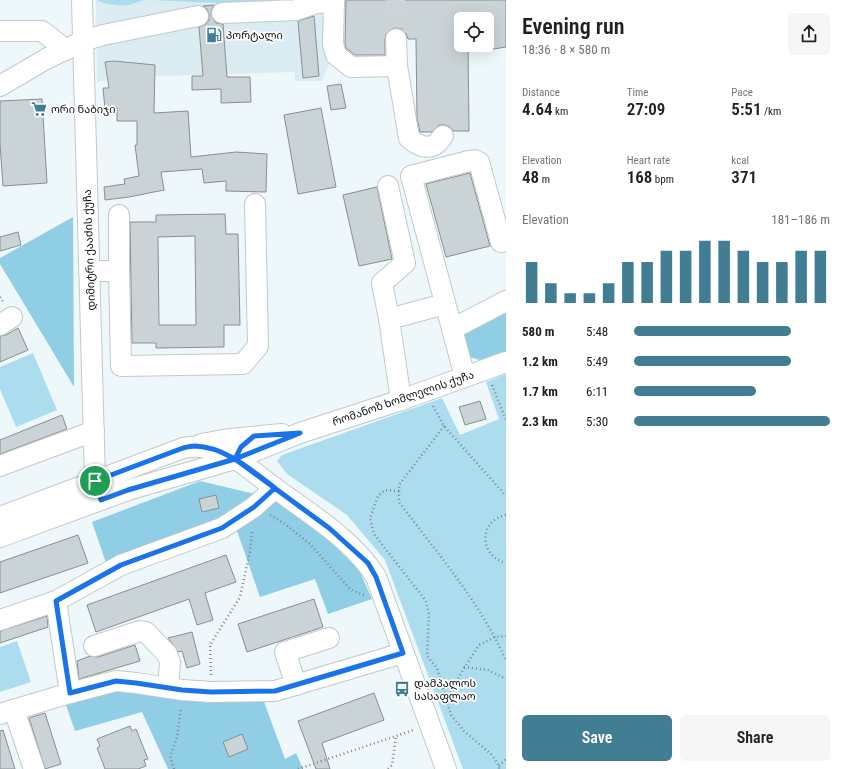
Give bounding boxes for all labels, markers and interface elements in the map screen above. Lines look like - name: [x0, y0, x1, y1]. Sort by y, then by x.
- map controls: [454, 12, 494, 52]
- button: locate: [454, 12, 494, 52]
- button: share: [788, 13, 830, 55]
- text: Evening run: [522, 14, 624, 39]
- fuel station icon: პორტალი: [205, 26, 223, 44]
- place label: პორტალი: [226, 29, 283, 42]
- text: 18:36 · 8 × 580 m: [522, 42, 610, 57]
- text: Distance: [522, 86, 560, 99]
- text: Time: [627, 86, 648, 99]
- text: Pace: [731, 86, 753, 99]
- text: 4.64: [522, 99, 553, 119]
- text: 27:09: [627, 99, 665, 119]
- text: 5:51: [731, 99, 761, 119]
- supermarket icon: ორი ნაბიჯი: [30, 100, 48, 118]
- place label: ორი ნაბიჯი: [51, 103, 116, 116]
- text: km: [553, 105, 568, 118]
- text: /km: [761, 105, 781, 118]
- text: Elevation: [522, 154, 562, 167]
- text: Heart rate: [627, 154, 670, 167]
- text: kcal: [731, 154, 749, 167]
- text: 48: [522, 167, 539, 187]
- text: 168: [627, 167, 652, 187]
- text: 371: [731, 167, 757, 187]
- text: m: [539, 173, 550, 186]
- text: bpm: [652, 173, 674, 186]
- street label: დიმიტრი ქააძის ქუჩა: [81, 189, 98, 311]
- text: Elevation: [522, 212, 569, 227]
- text: 181–186 m: [771, 212, 830, 227]
- text: 580 m: [522, 324, 554, 339]
- text: 5:48: [586, 324, 608, 339]
- text: 1.2 km: [522, 354, 558, 369]
- text: 5:49: [586, 354, 608, 369]
- street label: რომანოზ ხომლელის ქუჩა: [331, 368, 476, 429]
- text: 1.7 km: [522, 384, 558, 399]
- text: 6:11: [586, 384, 608, 399]
- text: 2.3 km: [522, 414, 558, 429]
- text: 5:30: [586, 414, 608, 429]
- pin: [78, 464, 112, 498]
- icon: arrive: [84, 470, 106, 492]
- place label: დამპალოს სასაფლაო: [414, 677, 477, 703]
- bus stop icon: დამპალოს სასაფლაო: [393, 680, 411, 698]
- button: Save: [522, 715, 672, 761]
- button: Share: [680, 715, 830, 761]

